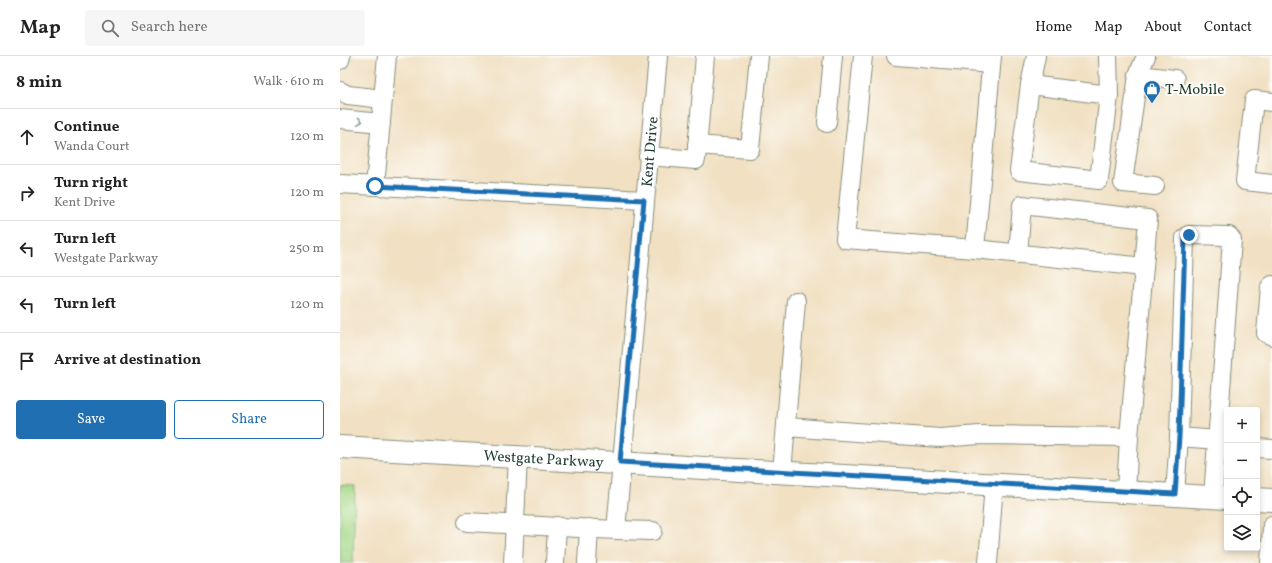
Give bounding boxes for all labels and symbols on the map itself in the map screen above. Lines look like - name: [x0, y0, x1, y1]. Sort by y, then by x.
- shop icon: T-Mobile: [1142, 79, 1162, 104]
- place label: T-Mobile: [1165, 80, 1224, 101]
- street label: Kent Drive: [637, 116, 665, 188]
- one-way arrow: [357, 117, 363, 126]
- route start: [366, 177, 384, 195]
- route end: [1180, 226, 1198, 244]
- street label: Westgate Parkway: [483, 446, 604, 474]

